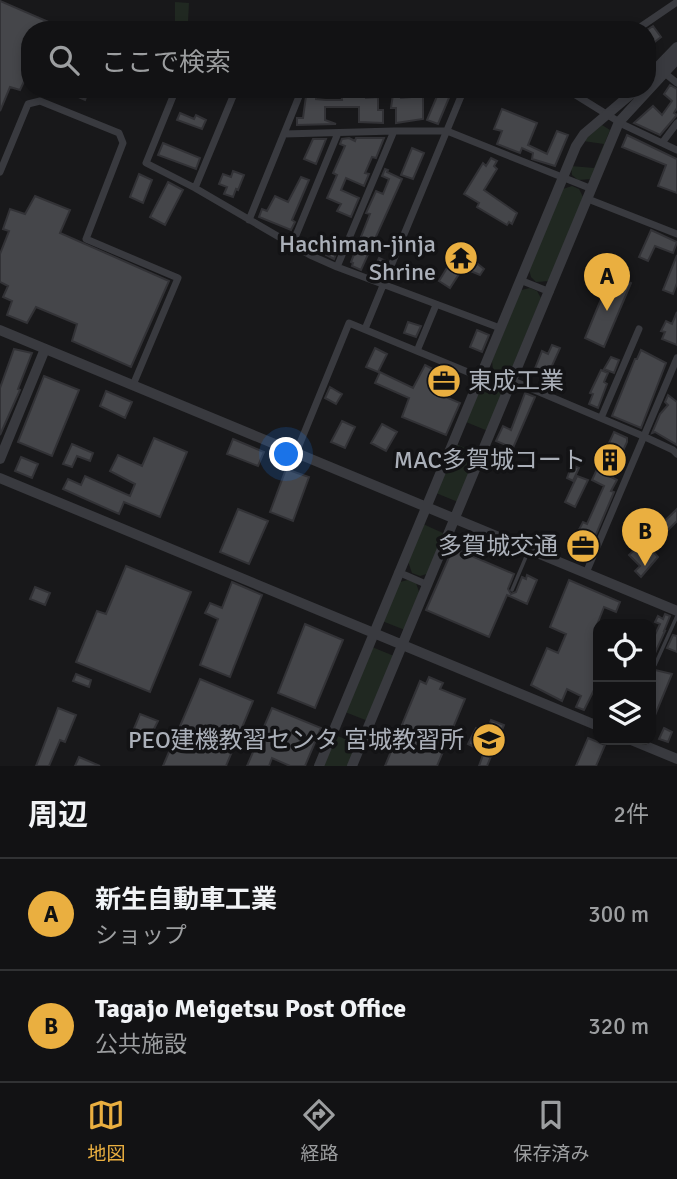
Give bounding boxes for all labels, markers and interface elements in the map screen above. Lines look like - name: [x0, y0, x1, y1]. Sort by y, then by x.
- search box: [21, 21, 656, 98]
- icon: search: [45, 41, 83, 79]
- text: ここで検索: [101, 47, 231, 79]
- place label: Hachiman-jinja Shrine: [279, 229, 436, 287]
- temple icon: Hachiman-jinja Shrine: [442, 239, 480, 277]
- pin: A: [584, 253, 630, 311]
- office icon: 東成工業: [425, 362, 463, 400]
- place label: 東成工業: [468, 366, 564, 396]
- your location: [269, 437, 303, 471]
- building icon: MAC多賀城コート: [591, 441, 629, 479]
- place label: MAC多賀城コート: [394, 445, 586, 475]
- pin: B: [622, 508, 668, 566]
- office icon: 多賀城交通: [564, 527, 602, 565]
- place label: 多賀城交通: [438, 531, 558, 561]
- map controls: [593, 619, 656, 745]
- button: locate: [593, 619, 656, 682]
- button: layers: [593, 682, 656, 745]
- school or university icon: PEO建機教習センタ 宮城教習所: [470, 721, 508, 759]
- place label: PEO建機教習センタ 宮城教習所: [128, 725, 464, 755]
- text: 周辺: [28, 797, 88, 834]
- text: 2件: [614, 800, 649, 829]
- text: 新生自動車工業: [95, 884, 277, 916]
- text: A: [44, 900, 58, 929]
- text: 300 m: [588, 900, 649, 929]
- text: ショップ: [95, 921, 187, 950]
- text: Tagajo Meigetsu Post Office: [95, 993, 406, 1025]
- text: B: [44, 1012, 58, 1041]
- text: 320 m: [588, 1012, 649, 1041]
- text: 公共施設: [95, 1030, 187, 1059]
- tab: 地図: [87, 1096, 126, 1166]
- tab: 経路: [300, 1096, 339, 1166]
- tab: 保存済み: [513, 1096, 590, 1166]

